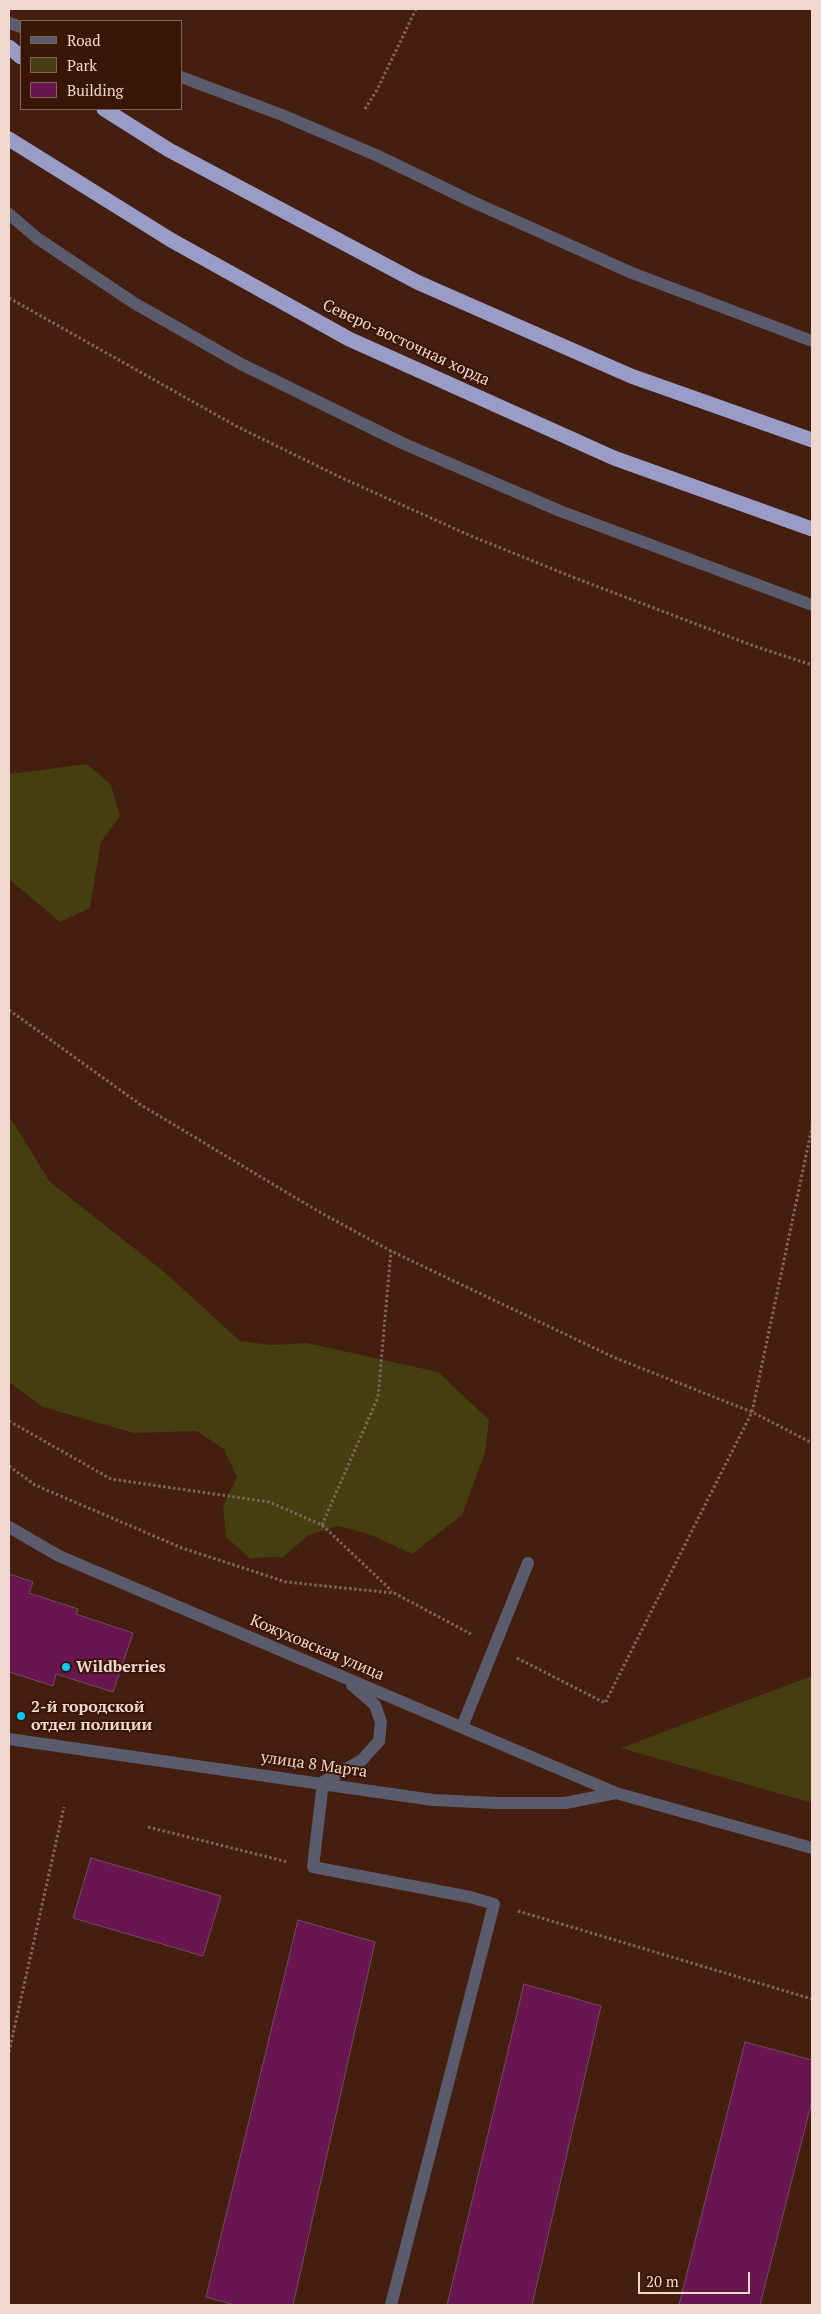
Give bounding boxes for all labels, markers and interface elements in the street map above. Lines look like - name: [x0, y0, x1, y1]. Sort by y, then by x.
- legend: [20, 20, 182, 110]
- text: Road: [67, 30, 100, 50]
- text: Park: [67, 55, 97, 75]
- text: Building: [67, 80, 124, 100]
- street label: Северо-восточная хорда: [319, 296, 493, 390]
- street label: Кожуховская улица: [247, 1611, 387, 1685]
- place label: Wildberries: [76, 1657, 166, 1677]
- marker: Wildberries: [60, 1661, 72, 1673]
- place label: 2-й городской отдел полиции: [31, 1697, 152, 1735]
- marker: 2-й городской отдел полиции: [15, 1710, 27, 1722]
- street label: улица 8 Марта: [260, 1748, 368, 1782]
- scale bar: [641, 2262, 754, 2294]
- text: 20 m: [646, 2271, 679, 2291]

